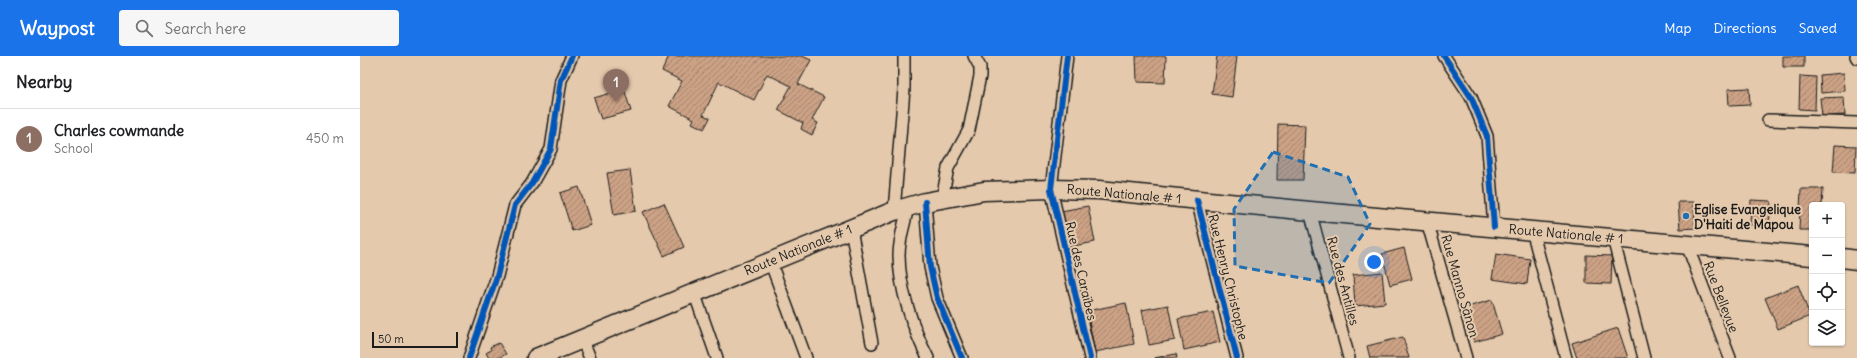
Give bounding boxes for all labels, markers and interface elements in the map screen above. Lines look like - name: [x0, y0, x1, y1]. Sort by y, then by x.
- search box: [119, 10, 399, 46]
- text: Waypost: [20, 16, 95, 40]
- icon: search: [133, 17, 155, 39]
- text: Search here: [165, 19, 246, 38]
- text: Map: [1664, 19, 1691, 37]
- text: Directions: [1713, 19, 1777, 37]
- text: Saved: [1799, 19, 1837, 37]
- pin: 1: [603, 69, 629, 102]
- text: Nearby: [16, 71, 72, 93]
- text: Charles cowmande: [54, 121, 184, 140]
- text: 1: [26, 130, 32, 147]
- text: 450 m: [306, 130, 344, 147]
- text: School: [54, 140, 93, 157]
- street label: Route Nationale # 1: [1066, 181, 1182, 207]
- place label: Eglise Evangelique D'Haiti de Mapou: [1694, 201, 1801, 233]
- map controls: [1809, 202, 1845, 346]
- button: +: [1809, 202, 1845, 238]
- marker: Eglise Evangelique D'Haiti de Mapou: [1681, 211, 1691, 221]
- street label: Rue Henry Christophe: [1204, 212, 1252, 342]
- street label: Rue des Caraïbes: [1061, 220, 1101, 322]
- street label: Route Nationale # 1: [742, 221, 854, 279]
- street label: Route Nationale # 1: [1508, 221, 1624, 247]
- street label: Rue Manno Sânon: [1437, 233, 1483, 340]
- street label: Rue des Antilles: [1323, 235, 1363, 327]
- button: −: [1809, 238, 1845, 274]
- your location: [1364, 252, 1384, 272]
- street label: Rue Bellevue: [1700, 259, 1742, 335]
- button: locate: [1809, 274, 1845, 310]
- button: layers: [1809, 310, 1845, 346]
- scale bar: [372, 330, 458, 349]
- text: 50 m: [378, 332, 404, 346]

